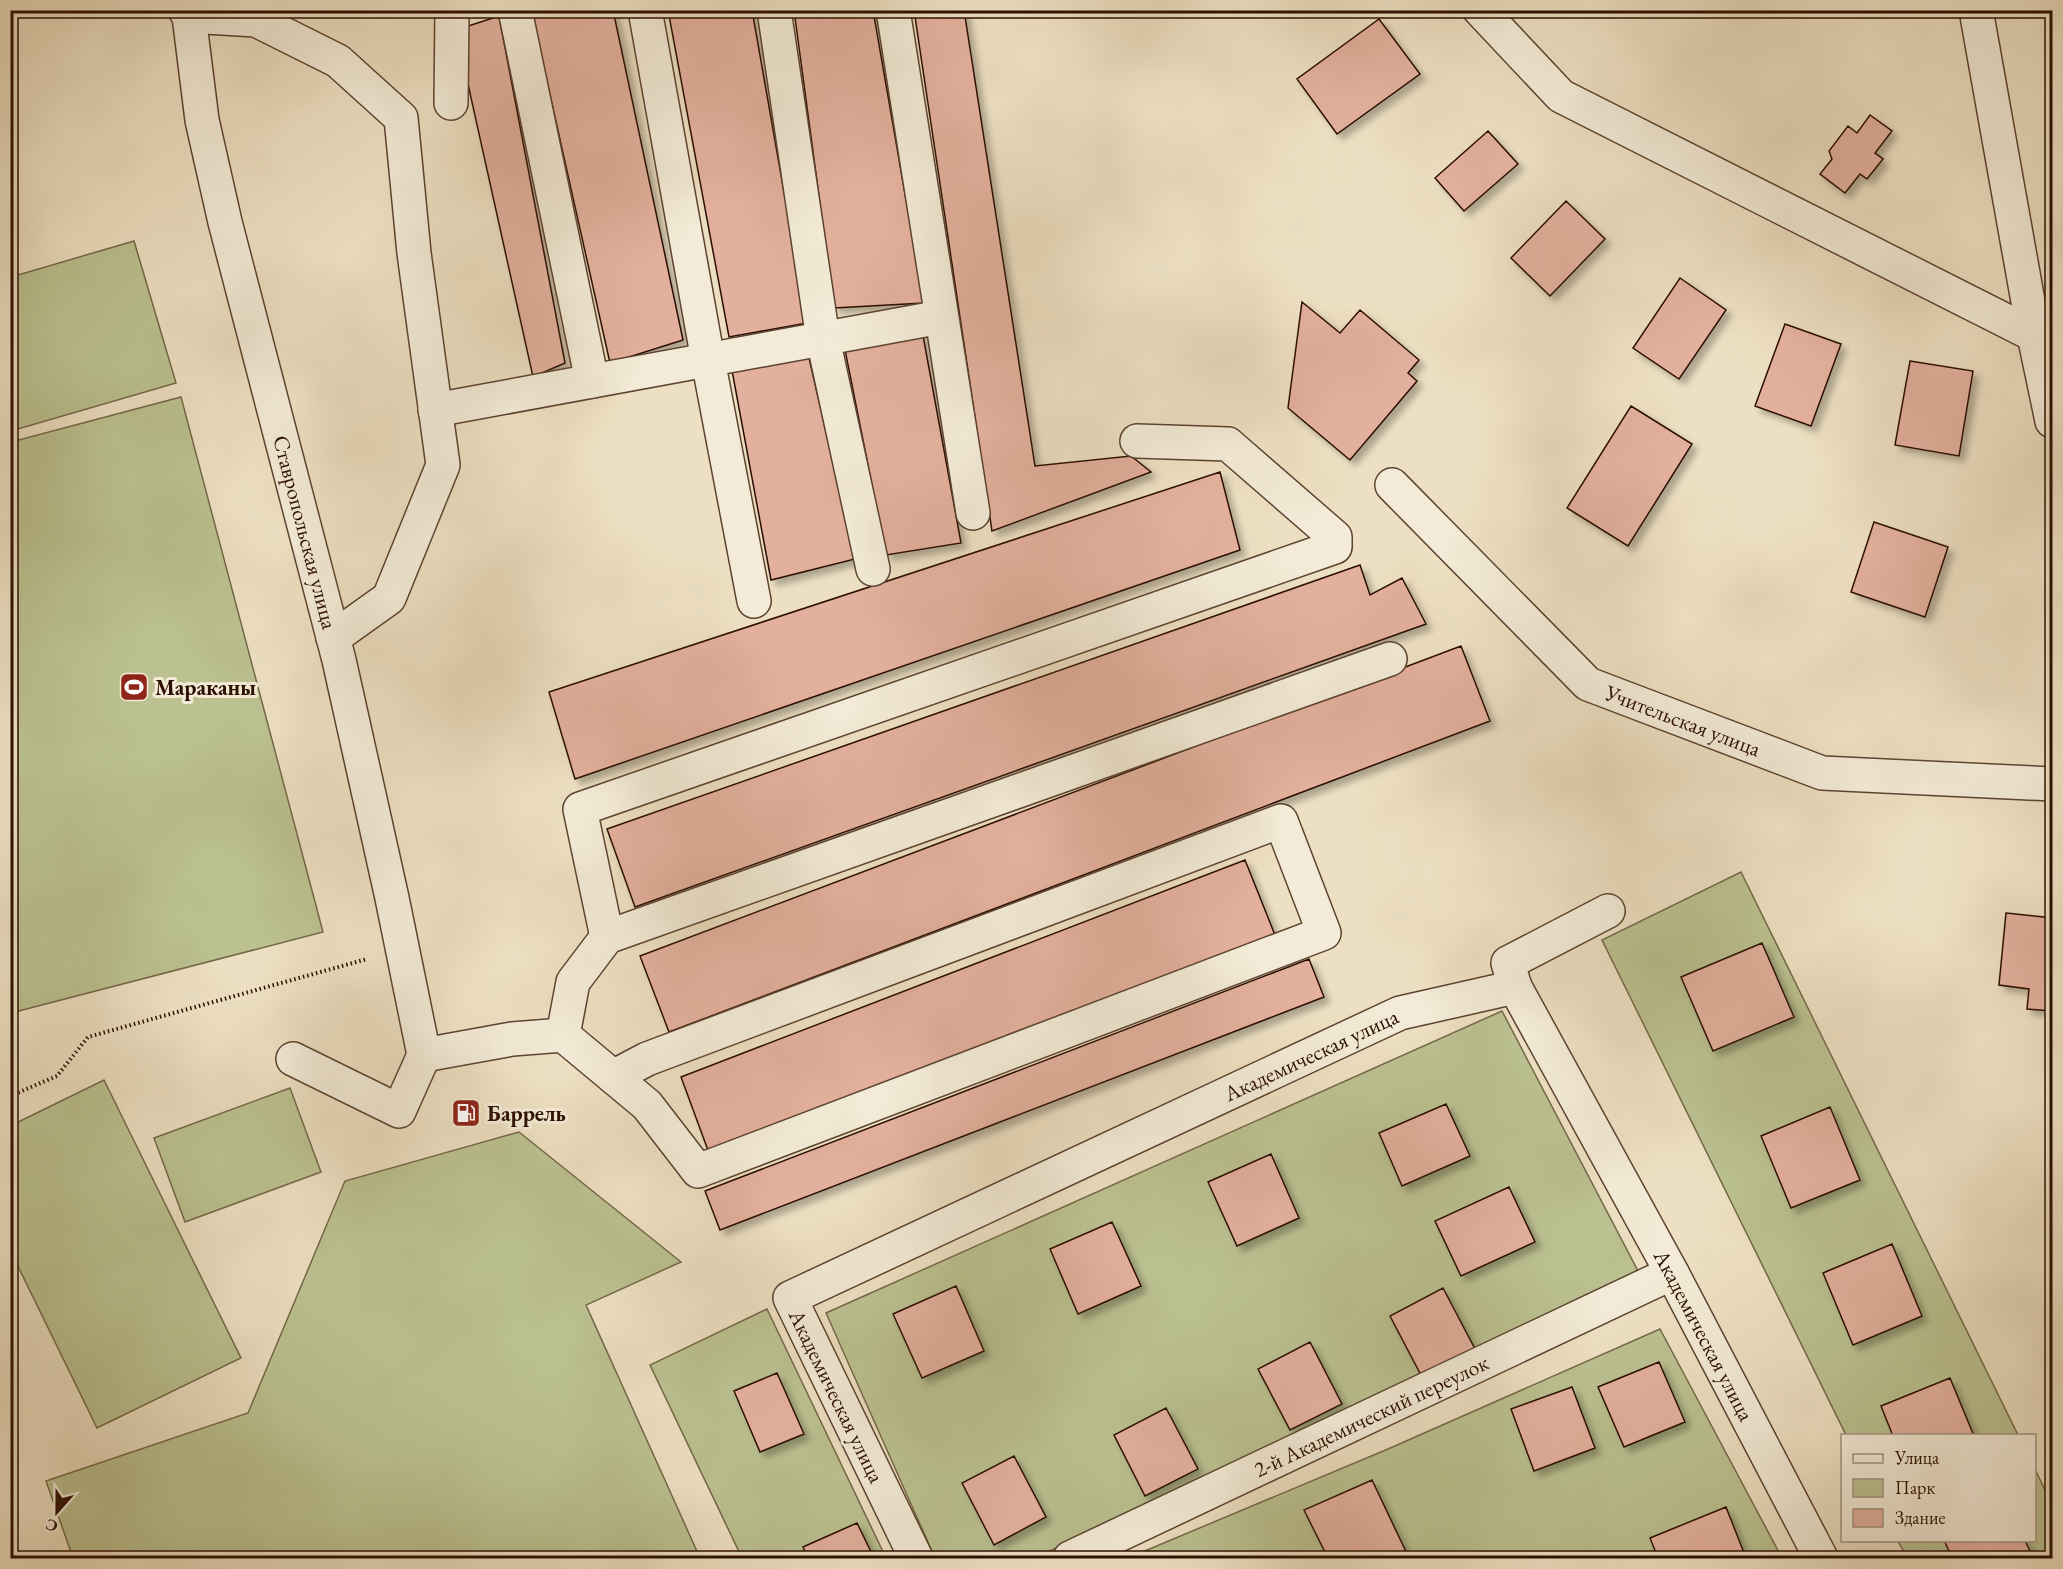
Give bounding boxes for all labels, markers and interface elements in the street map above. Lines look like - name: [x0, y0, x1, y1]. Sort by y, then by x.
- street label: Ставропольская улица: [266, 432, 344, 632]
- sports icon: Мараканы: [118, 671, 150, 703]
- place label: Мараканы: [155, 673, 256, 702]
- street label: Учительская улица: [1600, 677, 1765, 763]
- street label: Академическая улица: [1218, 1002, 1403, 1109]
- fuel station icon: Баррель: [450, 1097, 482, 1129]
- place label: Баррель: [487, 1099, 566, 1128]
- street label: Академическая улица: [1646, 1244, 1761, 1426]
- street label: Академическая улица: [782, 1304, 891, 1488]
- street label: 2-й Академический переулок: [1249, 1348, 1494, 1484]
- legend: [1841, 1434, 2036, 1542]
- text: Улица: [1894, 1446, 1940, 1469]
- text: Парк: [1895, 1476, 1935, 1499]
- north arrow: [27, 1482, 87, 1542]
- text: Здание: [1895, 1506, 1945, 1529]
- text: С: [43, 1514, 61, 1537]

